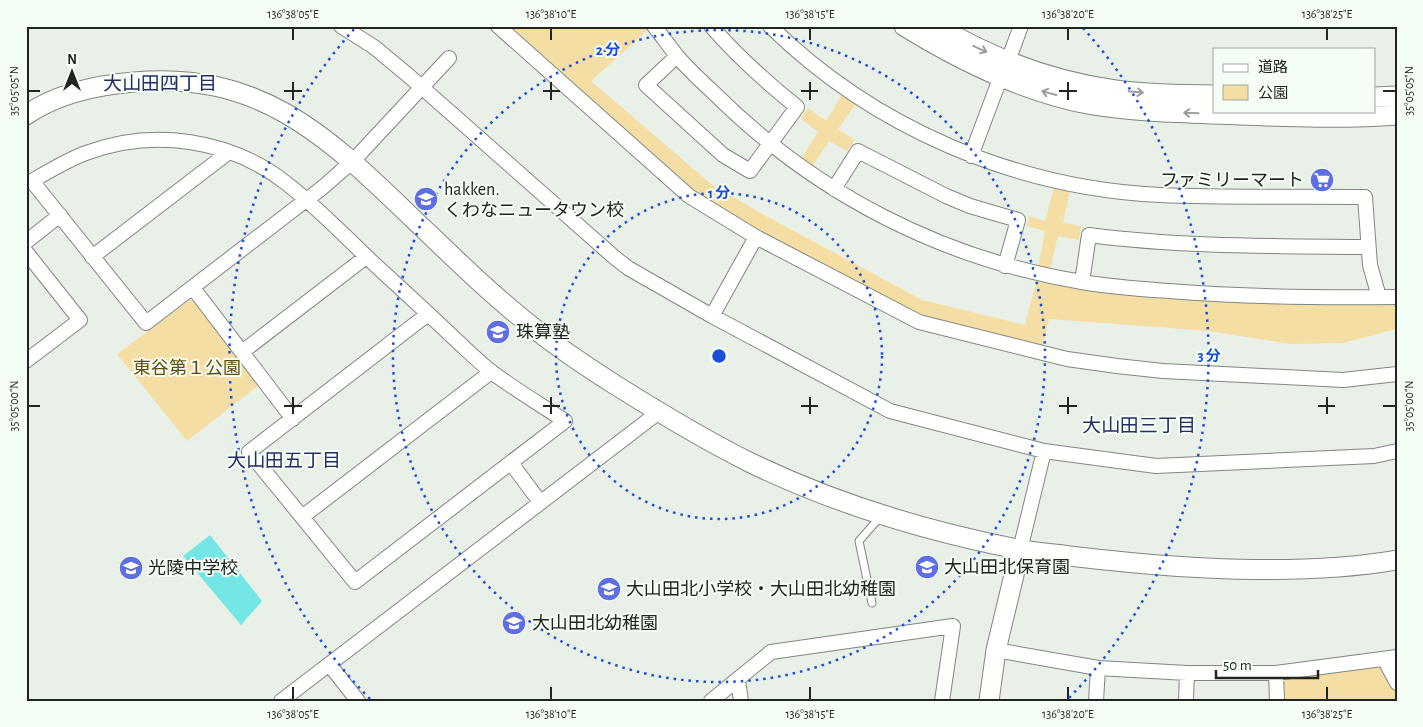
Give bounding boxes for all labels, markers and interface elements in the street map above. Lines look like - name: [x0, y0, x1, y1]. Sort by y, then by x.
- text: 136°38'05"E: [267, 8, 319, 20]
- text: 136°38'10"E: [526, 8, 576, 20]
- text: 136°38'15"E: [785, 8, 835, 20]
- text: 136°38'20"E: [1042, 8, 1094, 20]
- text: 136°38'25"E: [1302, 8, 1352, 20]
- text: 2 分: [596, 42, 620, 58]
- one-way arrow: [972, 44, 987, 54]
- north arrow: [48, 48, 98, 98]
- legend: [1213, 48, 1376, 112]
- text: N: [67, 53, 77, 67]
- text: 道路: [1258, 59, 1288, 75]
- text: 35°05'05"N: [8, 66, 20, 116]
- text: 35°05'05"N: [1403, 66, 1415, 116]
- district label: 大山田四丁目: [103, 74, 217, 94]
- text: 公園: [1258, 85, 1288, 101]
- one-way arrow: [1127, 87, 1143, 97]
- one-way arrow: [1042, 88, 1058, 98]
- one-way arrow: [1183, 108, 1199, 117]
- supermarket icon: ファミリーマート: [1309, 167, 1335, 193]
- place label: ファミリーマート: [1160, 172, 1304, 190]
- place label: hakken. くわなニュータウン校: [444, 181, 624, 220]
- text: 1 分: [708, 185, 730, 201]
- school or university icon: hakken. くわなニュータウン校: [413, 186, 439, 212]
- school or university icon: 珠算塾: [485, 319, 511, 345]
- place label: 珠算塾: [516, 322, 570, 342]
- centre of rings: [710, 347, 728, 365]
- text: 3 分: [1197, 348, 1221, 364]
- park label: 東谷第１公園: [133, 358, 241, 378]
- text: 35°05'00"N: [8, 380, 20, 432]
- text: 35°05'00"N: [1403, 380, 1415, 432]
- district label: 大山田三丁目: [1082, 416, 1196, 436]
- district label: 大山田五丁目: [227, 451, 341, 471]
- school or university icon: 大山田北保育園: [914, 554, 940, 580]
- school or university icon: 光陵中学校: [118, 555, 144, 581]
- place label: 大山田北保育園: [944, 557, 1070, 577]
- place label: 光陵中学校: [148, 558, 238, 578]
- school or university icon: 大山田北小学校・大山田北幼稚園: [596, 576, 622, 602]
- place label: 大山田北小学校・大山田北幼稚園: [626, 579, 896, 599]
- school or university icon: 大山田北幼稚園: [501, 610, 527, 636]
- place label: 大山田北幼稚園: [532, 613, 658, 633]
- scale bar: [1216, 647, 1318, 679]
- text: 50 m: [1223, 658, 1252, 673]
- text: 136°38'05"E: [267, 708, 319, 720]
- text: 136°38'10"E: [526, 708, 576, 720]
- text: 136°38'15"E: [785, 708, 835, 720]
- text: 136°38'20"E: [1042, 708, 1094, 720]
- text: 136°38'25"E: [1302, 708, 1352, 720]

